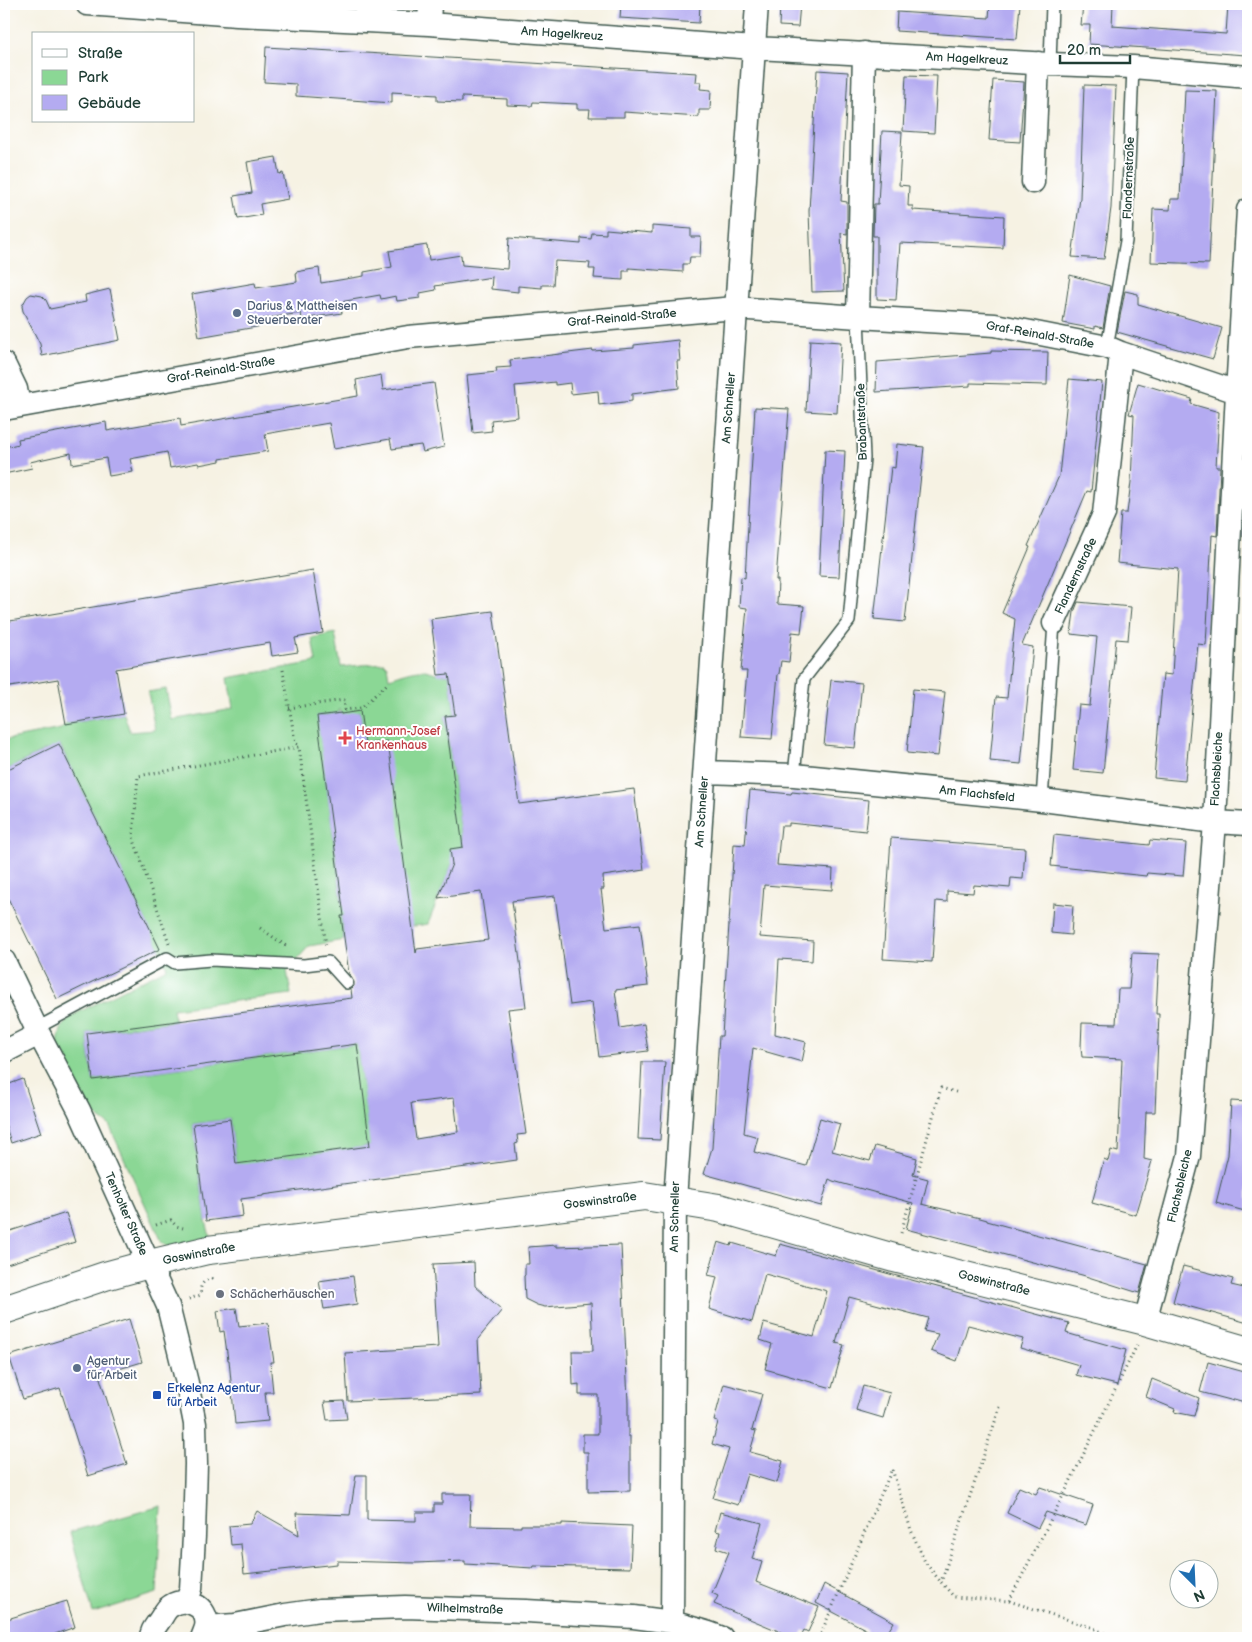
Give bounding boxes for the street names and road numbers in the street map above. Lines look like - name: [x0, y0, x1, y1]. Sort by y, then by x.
- street label: Am Hagelkreuz: [520, 24, 604, 44]
- street label: Am Hagelkreuz: [926, 49, 1009, 69]
- street label: Flandernstraße: [1120, 136, 1138, 220]
- street label: Graf-Reinald-Straße: [567, 306, 677, 330]
- street label: Graf-Reinald-Straße: [985, 318, 1095, 352]
- street label: Graf-Reinald-Straße: [166, 353, 276, 387]
- street label: Am Schneller: [719, 371, 739, 444]
- street label: Brabantstraße: [853, 383, 871, 461]
- street label: Flandernstraße: [1052, 535, 1100, 617]
- street label: Flachsbleiche: [1208, 731, 1226, 807]
- street label: Am Schneller: [692, 775, 712, 848]
- street label: Am Flachsfeld: [939, 783, 1016, 805]
- street label: Flachsbleiche: [1164, 1148, 1196, 1224]
- street label: Tenholter Straße: [101, 1170, 151, 1258]
- street label: Am Schneller: [667, 1181, 683, 1253]
- street label: Goswinstraße: [563, 1189, 637, 1213]
- street label: Goswinstraße: [161, 1240, 237, 1268]
- street label: Goswinstraße: [956, 1267, 1032, 1299]
- street label: Wilhelmstraße: [426, 1600, 504, 1618]

